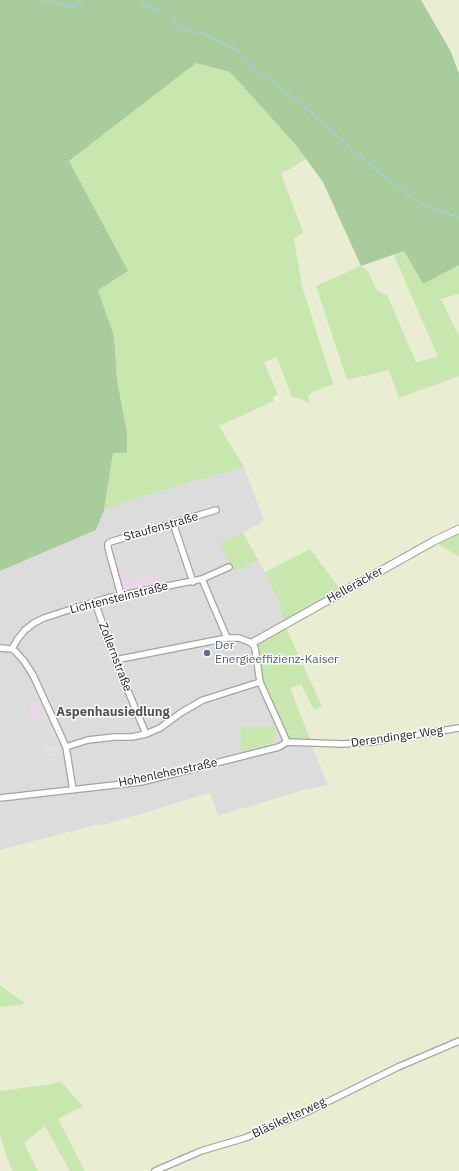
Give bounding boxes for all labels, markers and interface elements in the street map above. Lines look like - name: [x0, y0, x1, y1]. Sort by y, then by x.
- street label: Staufenstraße: [122, 510, 200, 544]
- street label: Helleräcker: [324, 564, 386, 606]
- street label: Lichtensteinstraße: [68, 579, 170, 617]
- street label: Zollernstraße: [95, 620, 135, 694]
- place label: Der Energieeffizienz-Kaiser: [215, 639, 338, 667]
- marker: Der Energieeffizienz-Kaiser: [202, 648, 212, 658]
- district label: Aspenhausiedlung: [56, 704, 170, 720]
- street label: Derendinger Weg: [350, 723, 444, 751]
- street label: Hohenlehenstraße: [117, 756, 219, 790]
- street label: Bläsikelterweg: [250, 1095, 328, 1141]

